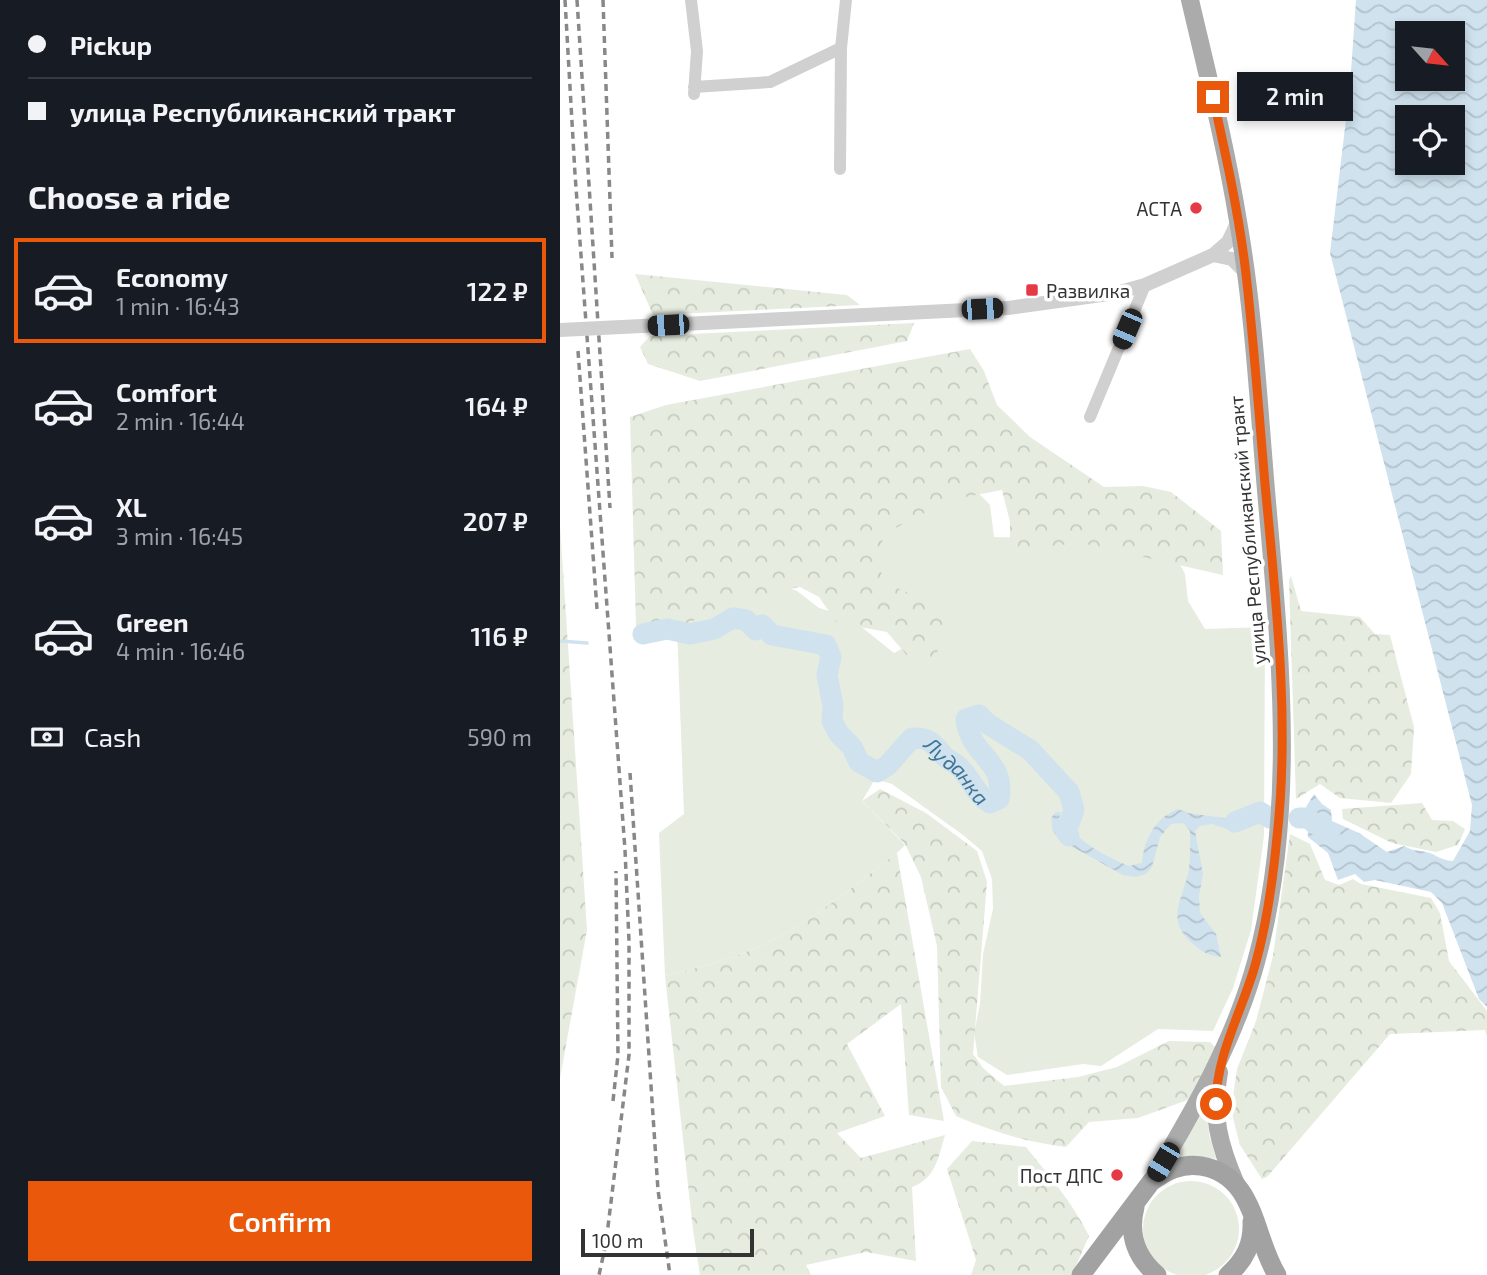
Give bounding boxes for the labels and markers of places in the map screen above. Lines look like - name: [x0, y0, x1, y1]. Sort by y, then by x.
- place label: АСТА: [1137, 197, 1182, 220]
- marker: АСТА: [1188, 200, 1204, 216]
- place label: Развилка: [1046, 279, 1130, 302]
- marker: Развилка: [1024, 282, 1040, 298]
- place label: Пост ДПС: [1020, 1164, 1103, 1187]
- marker: Пост ДПС: [1109, 1167, 1125, 1183]

